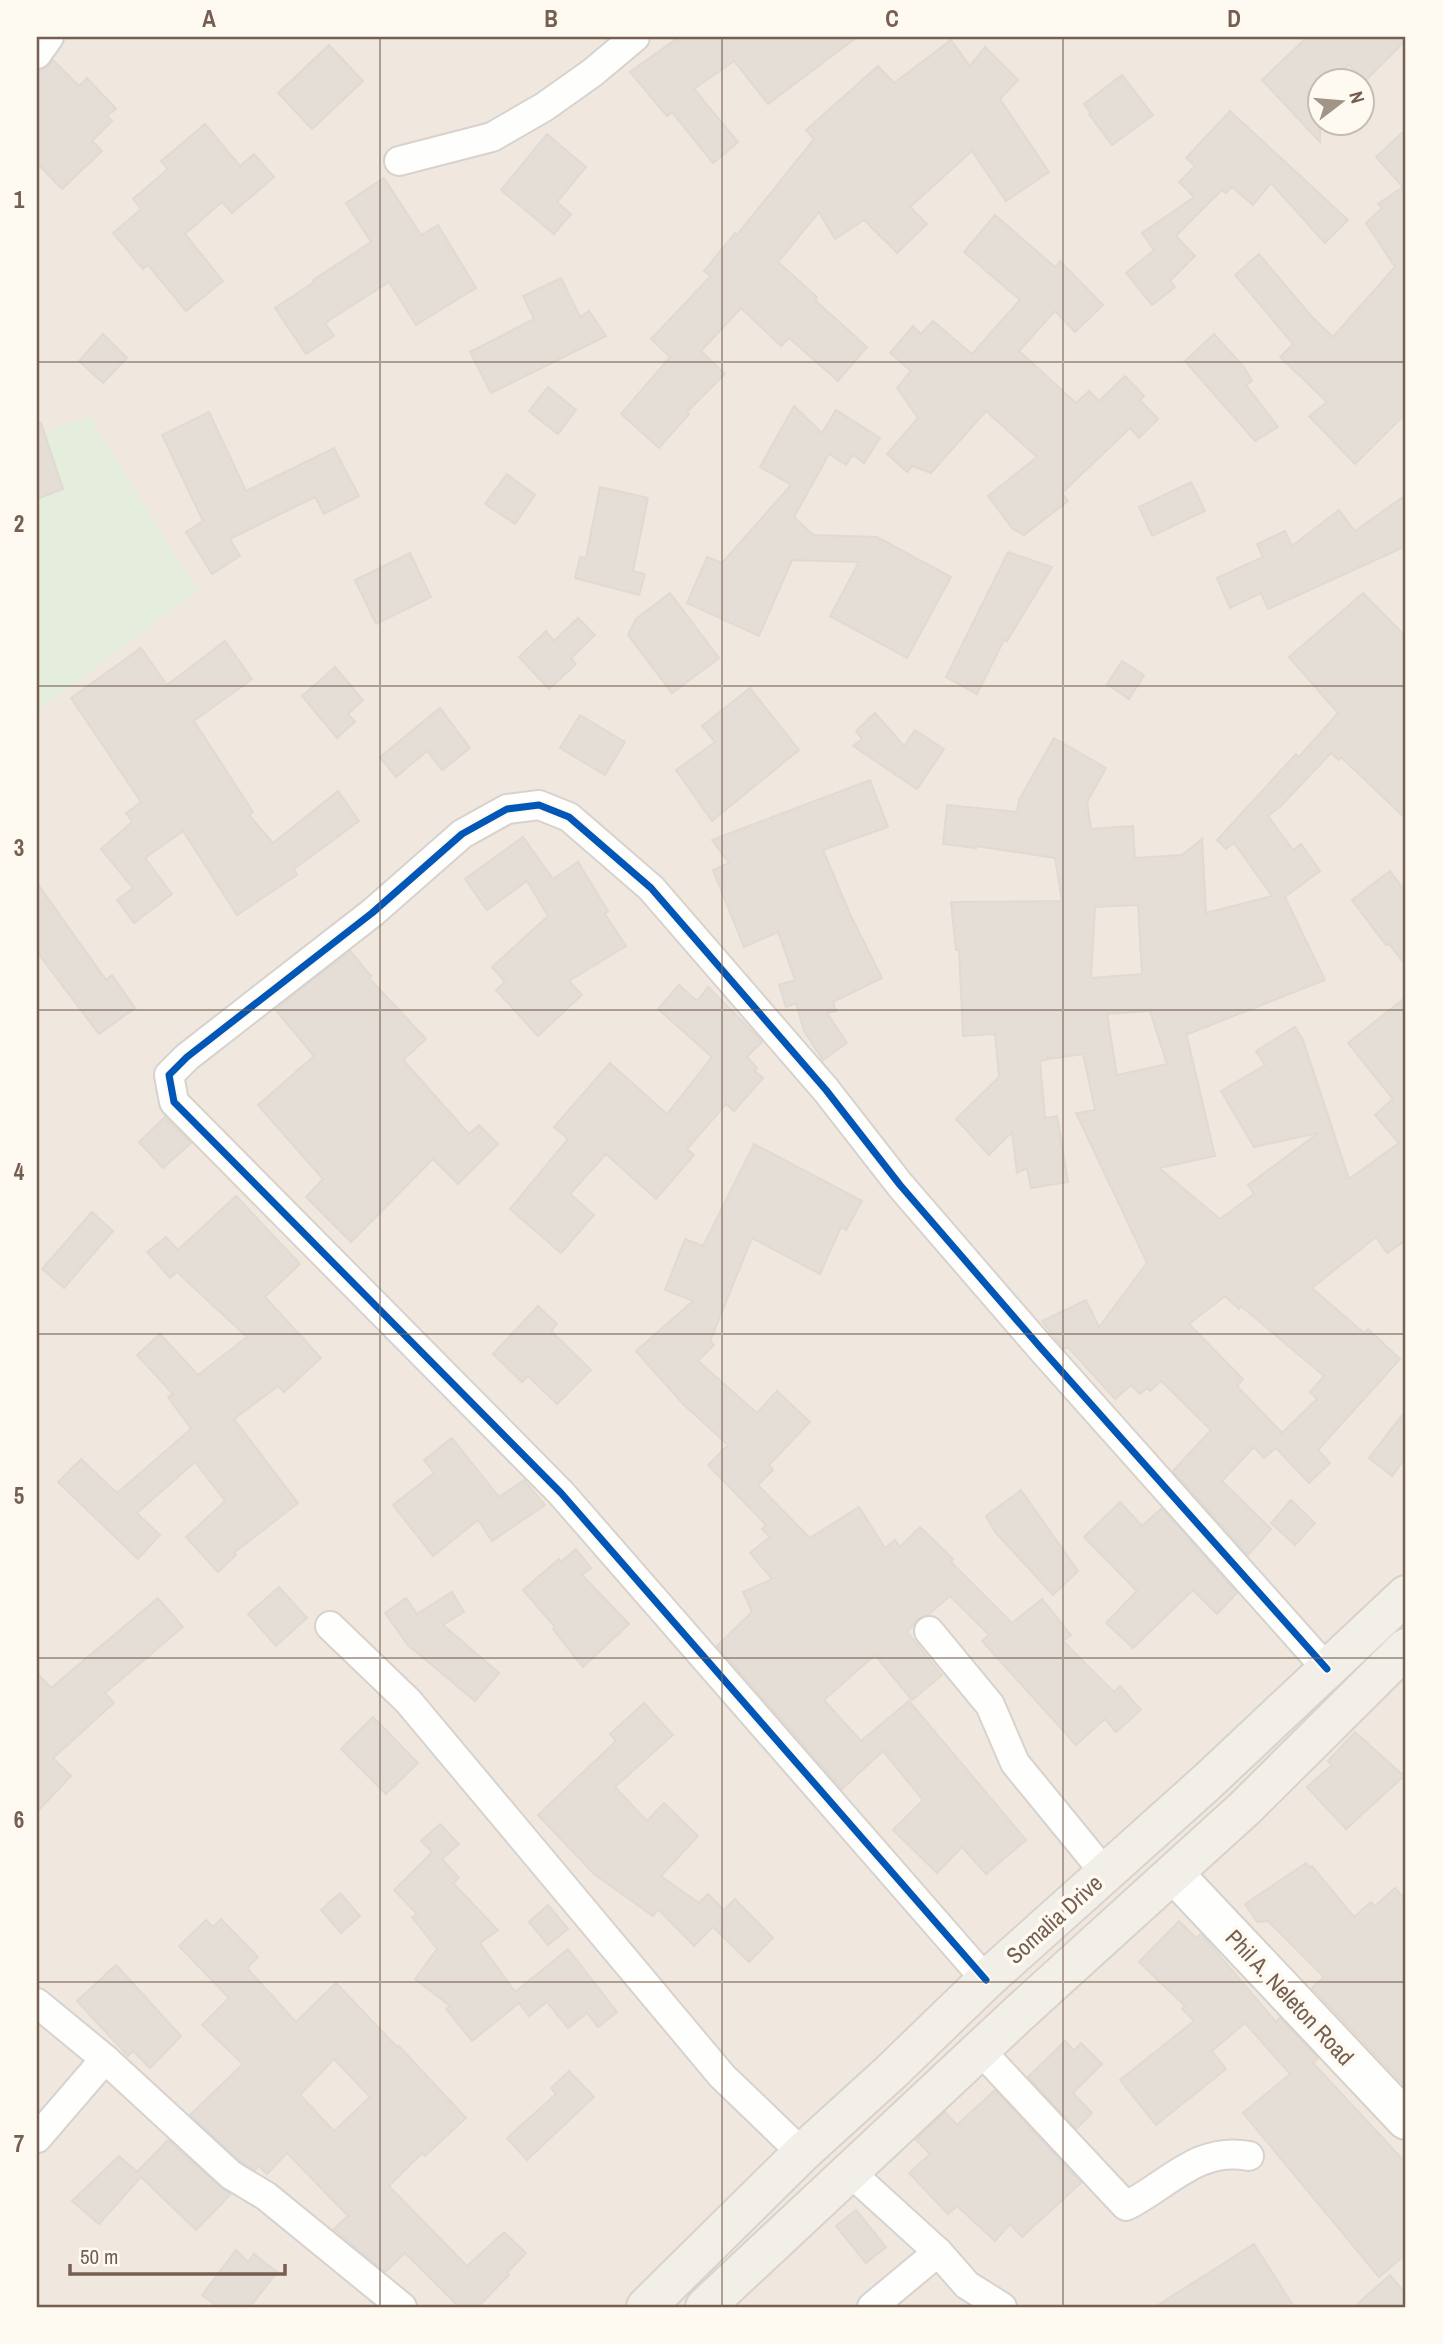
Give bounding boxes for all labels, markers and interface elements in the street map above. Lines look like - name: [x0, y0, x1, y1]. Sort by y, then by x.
- text: A: [202, 3, 216, 34]
- text: B: [544, 3, 558, 34]
- text: C: [885, 3, 899, 34]
- text: D: [1227, 3, 1241, 34]
- north arrow: [1306, 66, 1376, 136]
- text: N: [1343, 88, 1371, 106]
- text: 1: [14, 184, 25, 215]
- text: 2: [14, 508, 24, 539]
- text: 3: [14, 832, 24, 863]
- text: 4: [14, 1156, 25, 1187]
- text: 5: [14, 1480, 24, 1511]
- text: 6: [14, 1804, 24, 1835]
- street label: Somalia Drive: [999, 1868, 1109, 1970]
- street label: Phil A. Neleton Road: [1219, 1922, 1361, 2072]
- text: 7: [14, 2128, 24, 2159]
- scale bar: [70, 2232, 285, 2276]
- text: 50 m: [80, 2242, 118, 2271]

